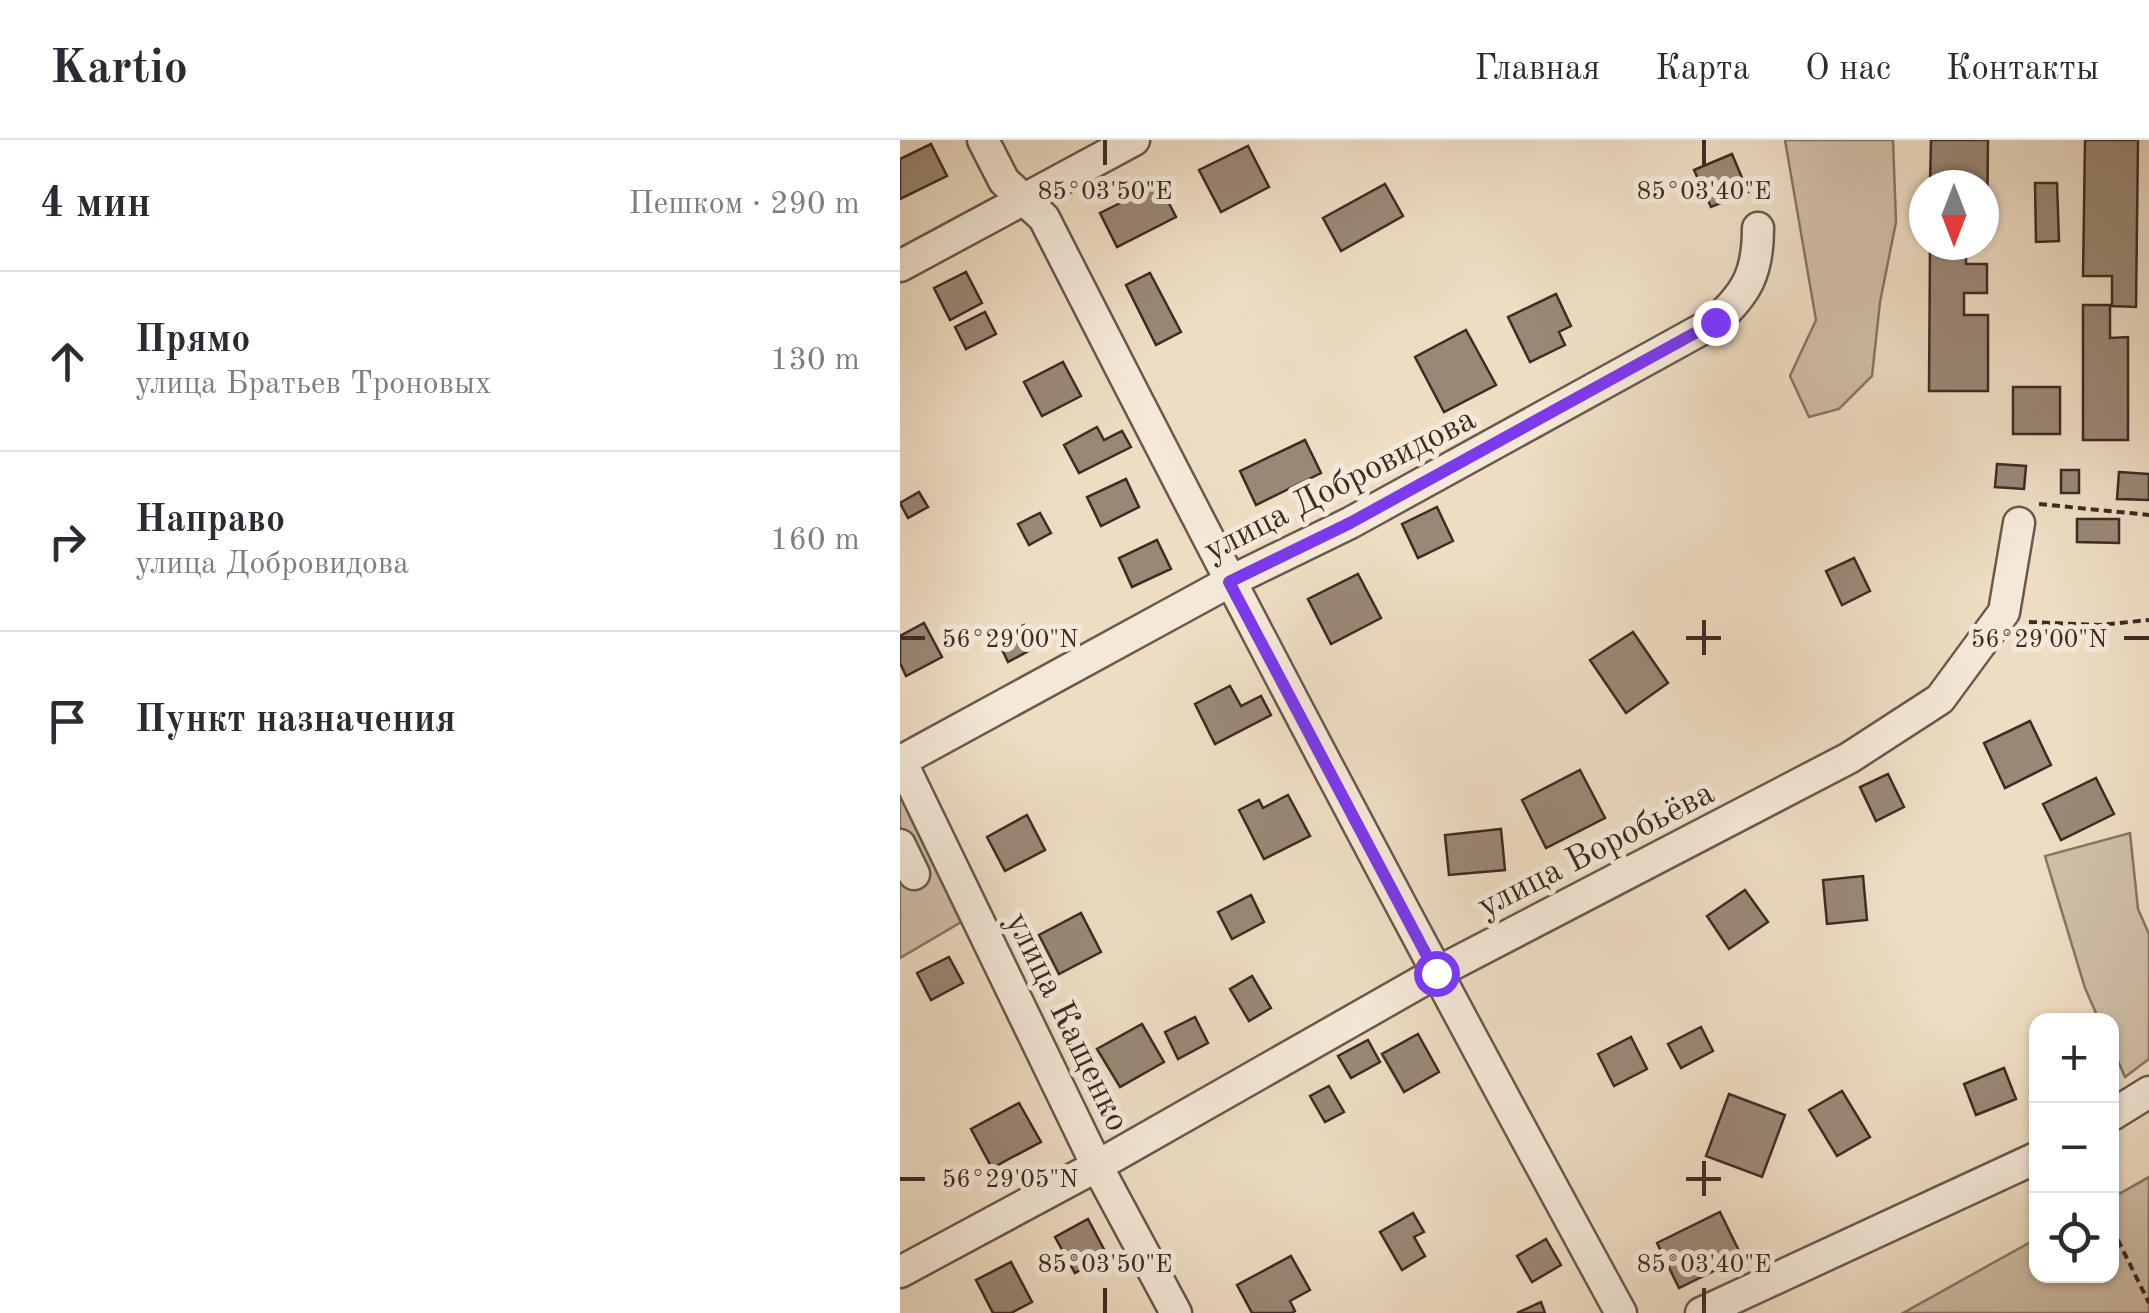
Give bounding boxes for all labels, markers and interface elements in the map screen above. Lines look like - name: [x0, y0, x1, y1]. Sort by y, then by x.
- text: Kartio: [50, 45, 188, 93]
- text: Главная: [1474, 52, 1600, 87]
- text: Карта: [1655, 52, 1750, 87]
- text: О нас: [1805, 52, 1891, 87]
- text: Контакты: [1946, 52, 2099, 87]
- north arrow: [1909, 170, 1999, 260]
- text: 85°03'50"E: [1038, 180, 1172, 205]
- text: 85°03'40"E: [1637, 180, 1771, 205]
- text: 4 мин: [40, 184, 151, 226]
- text: Пешком · 290 m: [628, 189, 860, 221]
- route end: [1693, 300, 1739, 346]
- text: Прямо: [135, 322, 250, 360]
- icon: ahead: [40, 334, 95, 389]
- text: 130 m: [770, 345, 860, 377]
- text: улица Братьев Троновых: [135, 369, 492, 401]
- street label: улица Добровидова: [1199, 402, 1482, 569]
- text: Направо: [135, 502, 285, 540]
- icon: right: [40, 514, 95, 569]
- text: 160 m: [770, 525, 860, 557]
- text: улица Добровидова: [135, 549, 409, 581]
- text: 56°29'00"N: [942, 628, 1078, 653]
- text: 56°29'00"N: [1971, 628, 2107, 653]
- icon: arrive: [40, 694, 95, 749]
- text: Пункт назначения: [135, 702, 456, 740]
- street label: улица Воробьёва: [1472, 776, 1720, 925]
- street label: улица Кащенко: [999, 907, 1135, 1137]
- route start: [1414, 951, 1460, 997]
- map controls: [2029, 1013, 2119, 1283]
- button: +: [2029, 1013, 2119, 1103]
- button: −: [2029, 1103, 2119, 1193]
- text: 56°29'05"N: [942, 1168, 1078, 1193]
- button: locate: [2029, 1193, 2119, 1283]
- text: 85°03'50"E: [1038, 1253, 1172, 1278]
- text: 85°03'40"E: [1637, 1253, 1771, 1278]

